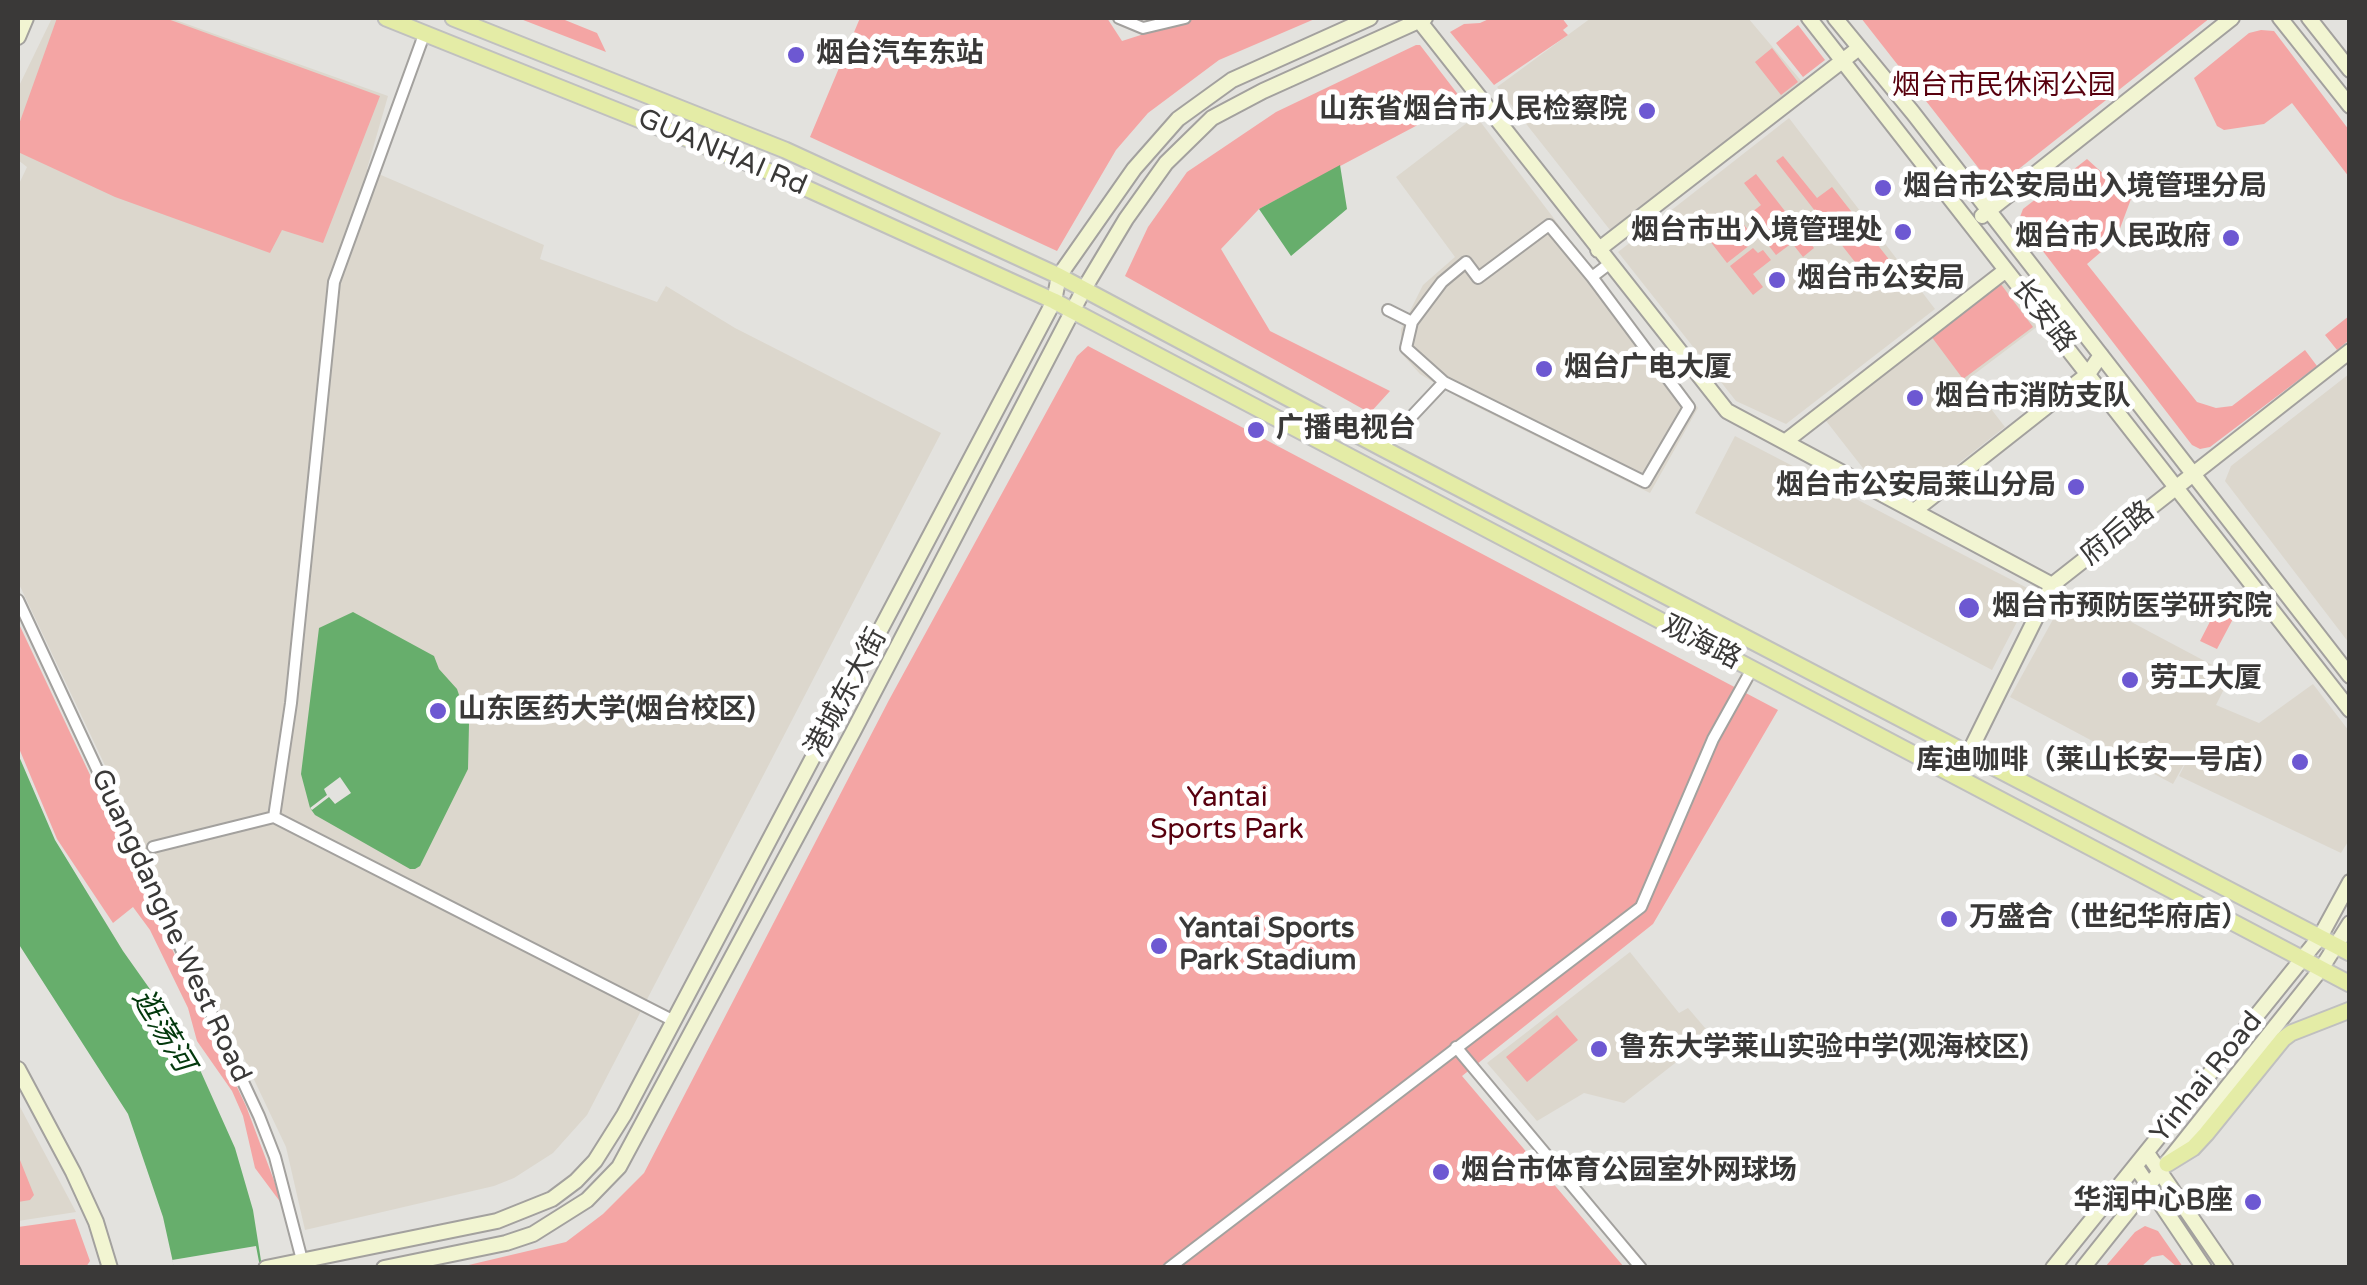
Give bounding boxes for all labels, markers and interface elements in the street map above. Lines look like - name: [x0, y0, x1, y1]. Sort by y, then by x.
- place label: 烟台汽车东站: [816, 38, 984, 72]
- marker: 烟台汽车东站: [785, 44, 807, 66]
- park label: 烟台市民休闲公园: [1892, 70, 2116, 104]
- place label: 山东省烟台市人民检察院: [1319, 94, 1627, 128]
- marker: 山东省烟台市人民检察院: [1636, 100, 1658, 122]
- street label: GUANHAI Rd: [633, 102, 811, 204]
- place label: 烟台市公安局出入境管理分局: [1903, 171, 2267, 205]
- marker: 烟台市公安局出入境管理分局: [1872, 177, 1894, 199]
- place label: 烟台市出入境管理处: [1631, 215, 1883, 249]
- marker: 烟台市出入境管理处: [1892, 221, 1914, 243]
- place label: 烟台市人民政府: [2015, 221, 2211, 255]
- marker: 烟台市人民政府: [2220, 227, 2242, 249]
- place label: 烟台市公安局: [1797, 263, 1965, 297]
- marker: 烟台市公安局: [1766, 269, 1788, 291]
- street label: 长安路: [2004, 273, 2082, 359]
- place label: 烟台广电大厦: [1564, 352, 1732, 386]
- marker: 烟台广电大厦: [1533, 358, 1555, 380]
- place label: 烟台市消防支队: [1935, 381, 2131, 415]
- marker: 烟台市消防支队: [1904, 387, 1926, 409]
- place label: 广播电视台: [1276, 413, 1416, 447]
- marker: 广播电视台: [1245, 419, 1267, 441]
- place label: 烟台市公安局莱山分局: [1776, 470, 2056, 504]
- marker: 烟台市公安局莱山分局: [2065, 476, 2087, 498]
- street label: 府后路: [2075, 495, 2161, 573]
- place label: 烟台市预防医学研究院: [1992, 591, 2272, 625]
- marker: 烟台市预防医学研究院: [1956, 595, 1982, 621]
- street label: 观海路: [1656, 609, 1746, 677]
- street label: 港城东大街: [799, 623, 895, 763]
- place label: 劳工大厦: [2150, 663, 2262, 697]
- marker: 劳工大厦: [2119, 669, 2141, 691]
- place label: 山东医药大学(烟台校区): [458, 694, 755, 728]
- marker: 山东医药大学(烟台校区): [427, 700, 449, 722]
- place label: 库迪咖啡（莱山长安一号店）: [1916, 745, 2280, 779]
- marker: 库迪咖啡（莱山长安一号店）: [2289, 751, 2311, 773]
- street label: Guangdanghe West Road: [83, 764, 257, 1088]
- park label: Yantai Sports Park: [1150, 782, 1304, 848]
- place label: 万盛合（世纪华府店）: [1969, 902, 2249, 936]
- marker: 万盛合（世纪华府店）: [1938, 908, 1960, 930]
- place label: Yantai Sports Park Stadium: [1179, 913, 1357, 979]
- marker: Yantai Sports Park Stadium: [1148, 935, 1170, 957]
- water label: 逛荡河: [123, 983, 201, 1079]
- street label: Yinhai Road: [2144, 1006, 2270, 1150]
- place label: 鲁东大学莱山实验中学(观海校区): [1619, 1032, 2028, 1066]
- marker: 鲁东大学莱山实验中学(观海校区): [1588, 1038, 1610, 1060]
- place label: 烟台市体育公园室外网球场: [1461, 1155, 1797, 1189]
- marker: 烟台市体育公园室外网球场: [1430, 1161, 1452, 1183]
- place label: 华润中心B座: [2074, 1185, 2233, 1219]
- marker: 华润中心B座: [2242, 1191, 2264, 1213]

